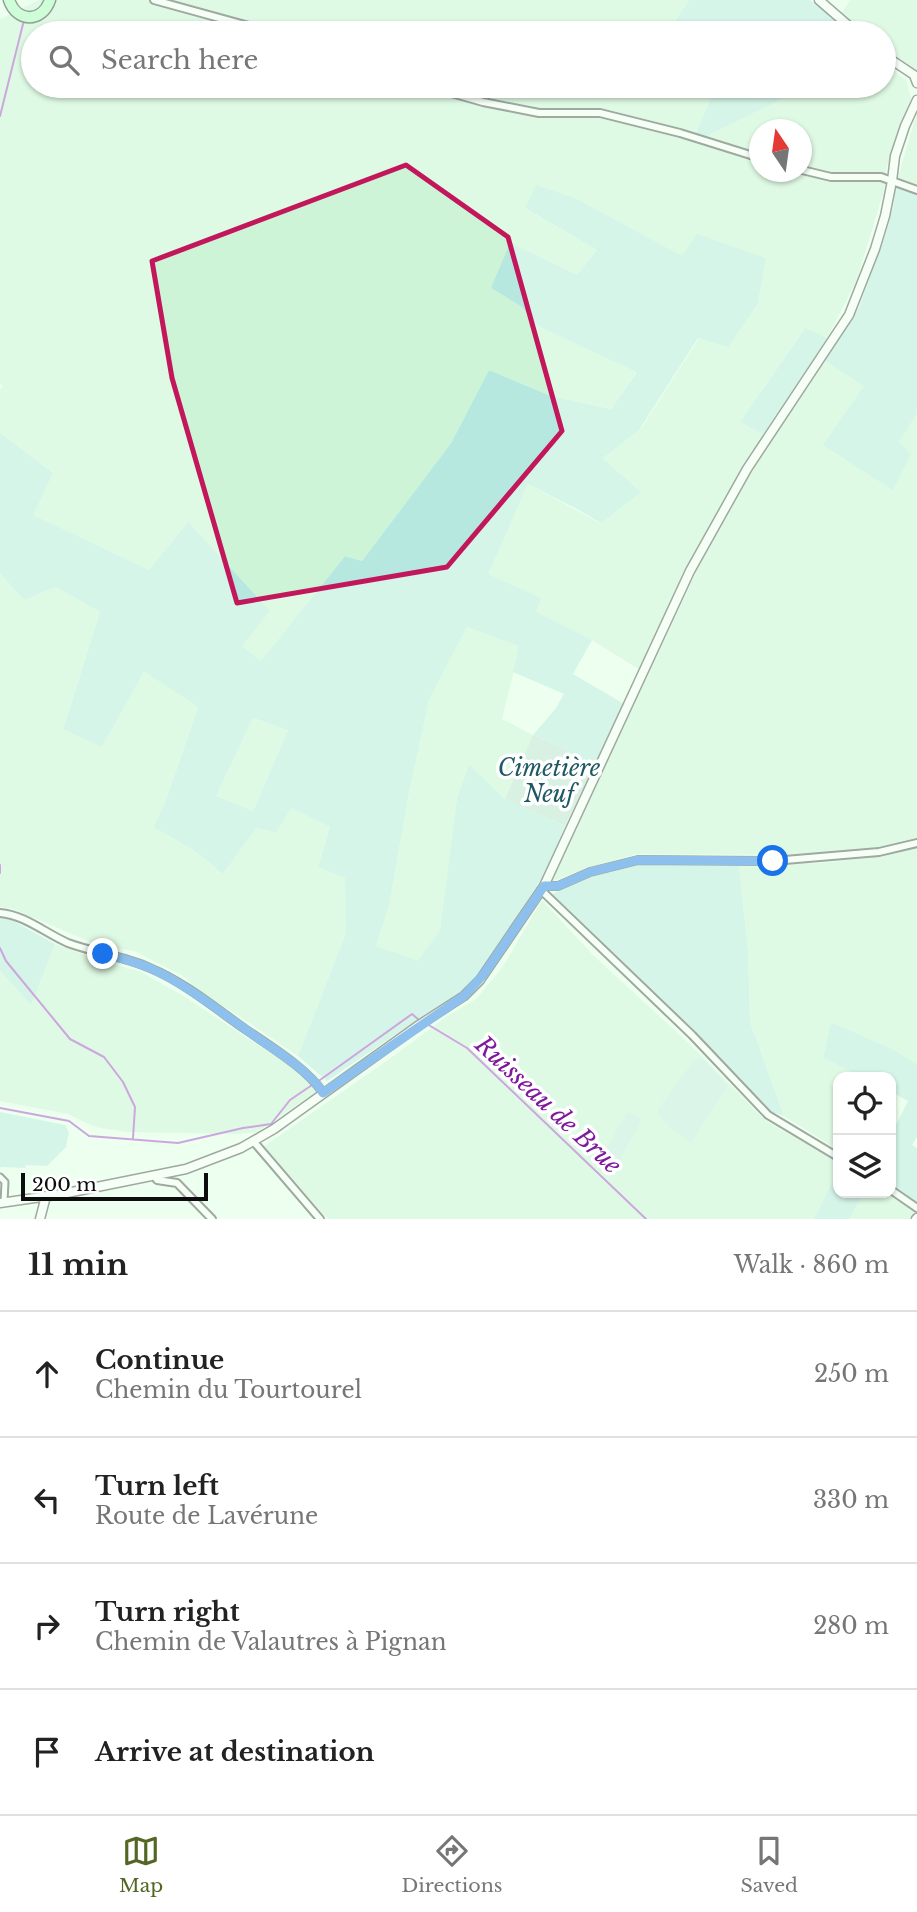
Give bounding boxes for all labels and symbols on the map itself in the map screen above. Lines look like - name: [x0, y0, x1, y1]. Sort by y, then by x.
- north arrow: [749, 119, 812, 182]
- park label: Cimetière Neuf: [498, 754, 601, 808]
- route start: [757, 845, 788, 876]
- route end: [87, 938, 118, 969]
- water label: Ruisseau de Brue: [469, 1029, 627, 1180]
- scale bar: [21, 1170, 208, 1202]

